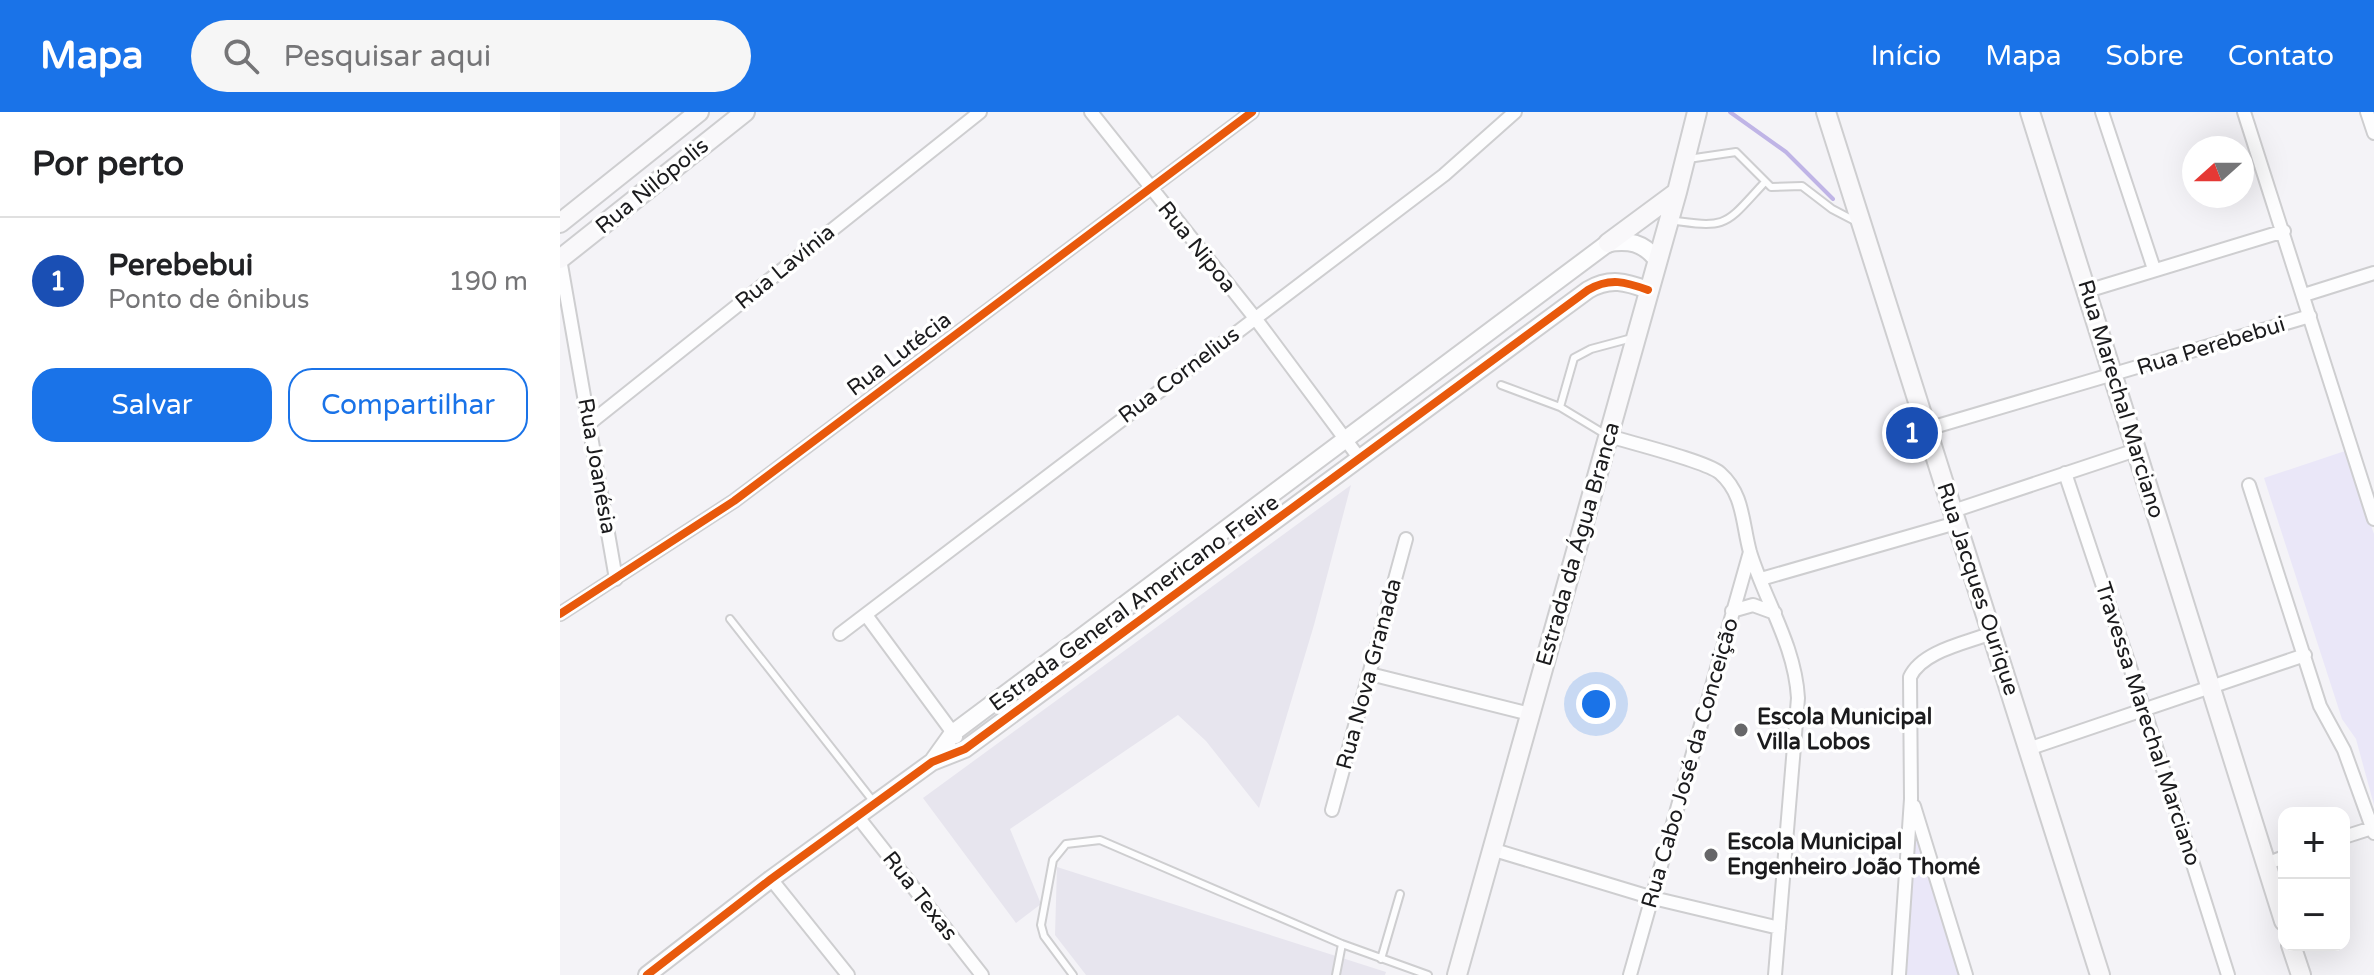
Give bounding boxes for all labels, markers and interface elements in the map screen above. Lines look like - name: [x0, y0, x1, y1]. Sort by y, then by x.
- search box: [191, 20, 751, 92]
- text: Mapa: [40, 33, 143, 79]
- icon: search: [219, 34, 263, 78]
- text: Pesquisar aqui: [283, 38, 491, 75]
- text: Início: [1871, 39, 1941, 73]
- text: Mapa: [1985, 39, 2062, 73]
- text: Sobre: [2106, 39, 2184, 73]
- text: Contato: [2228, 39, 2334, 73]
- street label: Rua Nilópolis: [590, 133, 714, 239]
- north arrow: [2182, 136, 2254, 208]
- text: Por perto: [32, 144, 184, 185]
- street label: Rua Nipoa: [1152, 196, 1242, 298]
- street label: Rua Lavínia: [730, 219, 840, 315]
- text: Perebebui: [108, 247, 253, 284]
- text: 1: [50, 266, 66, 297]
- text: 190 m: [448, 266, 528, 297]
- street label: Rua Marechal Marciano: [2072, 277, 2170, 521]
- text: Ponto de ônibus: [108, 284, 309, 315]
- street label: Rua Lutécia: [842, 306, 956, 402]
- street label: Rua Perebebui: [2134, 311, 2288, 381]
- street label: Rua Cornelius: [1113, 321, 1245, 429]
- button: Salvar: [32, 368, 272, 442]
- button: Compartilhar: [288, 368, 528, 442]
- street label: Rua Joanésia: [572, 396, 622, 536]
- pin: 1: [1886, 403, 1938, 463]
- street label: Estrada da Água Branca: [1530, 419, 1625, 669]
- street label: Rua Jacques Ourique: [1931, 479, 2025, 699]
- street label: Estrada General Americano Freire: [984, 489, 1284, 717]
- street label: Rua Nova Granada: [1331, 576, 1407, 772]
- street label: Travessa Marechal Marciano: [2090, 579, 2206, 869]
- street label: Rua Cabo José da Conceição: [1636, 615, 1744, 911]
- your location: [1576, 684, 1616, 724]
- place label: Escola Municipal Villa Lobos: [1757, 704, 1932, 755]
- marker: Escola Municipal Villa Lobos: [1732, 721, 1750, 739]
- map controls: [2278, 807, 2350, 951]
- button: +: [2278, 807, 2350, 879]
- place label: Escola Municipal Engenheiro João Thomé: [1727, 829, 1980, 880]
- street label: Rua Texas: [877, 846, 963, 946]
- marker: Escola Municipal Engenheiro João Thomé: [1702, 846, 1720, 864]
- button: −: [2278, 879, 2350, 951]

